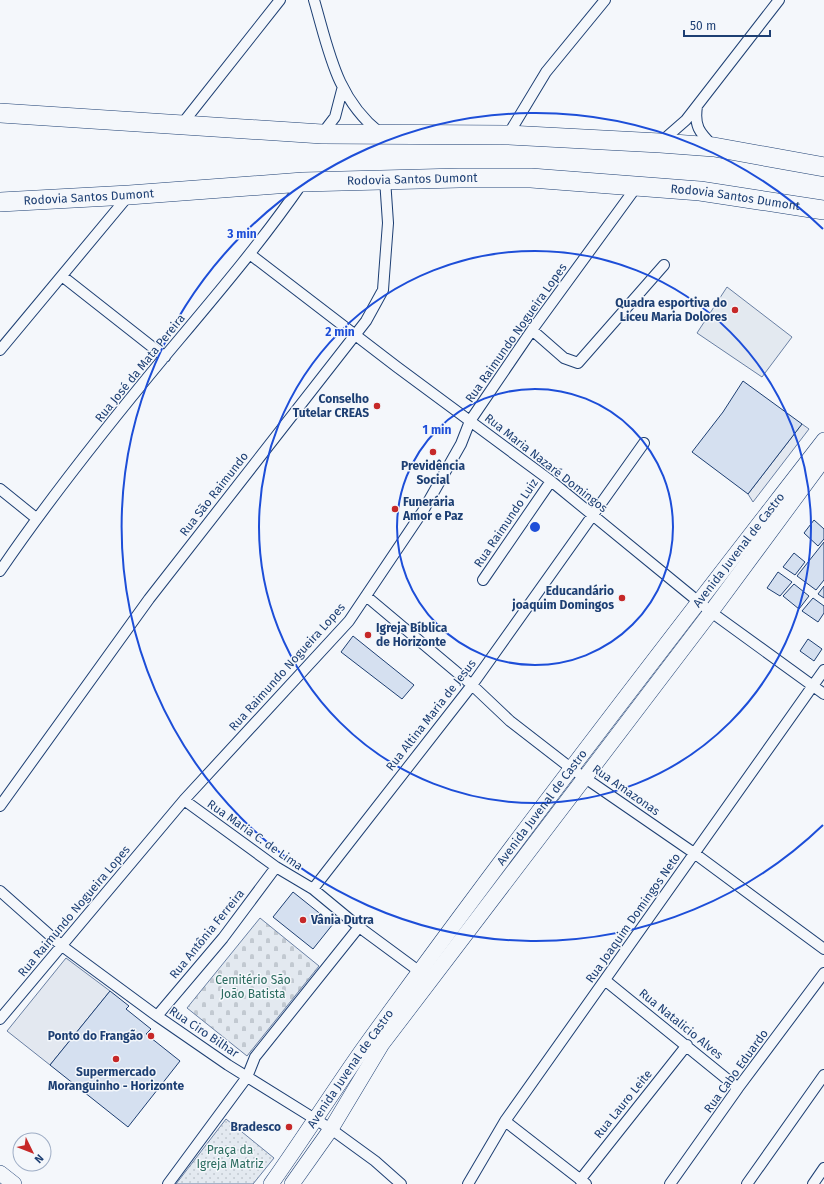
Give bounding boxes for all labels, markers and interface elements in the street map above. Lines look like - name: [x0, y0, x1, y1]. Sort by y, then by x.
- scale bar: [684, 12, 770, 38]
- text: 50 m: [690, 19, 716, 33]
- street label: Rodovia Santos Dumont: [347, 171, 478, 188]
- street label: Rodovia Santos Dumont: [670, 182, 802, 213]
- street label: Rodovia Santos Dumont: [23, 186, 155, 208]
- text: 3 min: [226, 227, 257, 241]
- street label: Rua Raimundo Nogueira Lopes: [462, 260, 570, 405]
- place label: Quadra esportiva do Liceu Maria Dolores: [615, 296, 727, 324]
- marker: Quadra esportiva do Liceu Maria Dolores: [730, 305, 740, 315]
- street label: Rua José da Mata Pereira: [92, 311, 188, 425]
- text: 2 min: [325, 325, 355, 339]
- place label: Conselho Tutelar CREAS: [293, 392, 369, 420]
- marker: Conselho Tutelar CREAS: [372, 401, 382, 411]
- street label: Rua Maria Nazaré Domingos: [482, 411, 610, 516]
- text: 1 min: [423, 423, 451, 437]
- marker: Previdência Social: [428, 447, 438, 457]
- street label: Rua São Raimundo: [177, 449, 251, 539]
- place label: Previdência Social: [401, 459, 465, 487]
- street label: Rua Raimundo Luiz: [471, 476, 541, 570]
- street label: Avenida Juvenal de Castro: [690, 490, 787, 610]
- place label: Funerária Amor e Paz: [402, 495, 464, 523]
- marker: Funerária Amor e Paz: [390, 504, 400, 514]
- centre of rings: [528, 520, 542, 534]
- place label: Educandário joaquim Domingos: [511, 584, 614, 612]
- marker: Educandário joaquim Domingos: [617, 593, 627, 603]
- street label: Rua Raimundo Nogueira Lopes: [226, 600, 348, 734]
- place label: Igreja Bíblica de Horizonte: [376, 621, 448, 649]
- marker: Igreja Bíblica de Horizonte: [363, 630, 373, 640]
- street label: Rua Altina Maria de Jesus: [383, 656, 479, 774]
- street label: Avenida Juvenal de Castro: [494, 747, 590, 868]
- street label: Rua Amazonas: [590, 762, 663, 819]
- street label: Rua Maria C. de Lima: [205, 797, 305, 873]
- street label: Rua Raimundo Nogueira Lopes: [15, 842, 133, 979]
- street label: Rua Joaquim Domingos Neto: [583, 850, 683, 986]
- street label: Rua Antônia Ferreira: [167, 887, 247, 981]
- place label: Vânia Dutra: [310, 913, 374, 927]
- marker: Vânia Dutra: [298, 915, 308, 925]
- park label: Cemitério São João Batista: [215, 973, 291, 1001]
- street label: Rua Natalicio Alves: [636, 986, 726, 1062]
- street label: Rua Ciro Bilhar: [167, 1004, 242, 1061]
- street label: Avenida Juvenal de Castro: [304, 1007, 396, 1131]
- street label: Rua Cabo Eduardo: [701, 1027, 771, 1115]
- place label: Ponto do Frangão: [48, 1029, 143, 1043]
- marker: Ponto do Frangão: [146, 1031, 156, 1041]
- marker: Supermercado Moranguinho - Horizonte: [111, 1054, 121, 1064]
- place label: Supermercado Moranguinho - Horizonte: [48, 1065, 184, 1093]
- street label: Rua Lauro Leite: [591, 1067, 655, 1141]
- place label: Bradesco: [230, 1120, 281, 1134]
- marker: Bradesco: [284, 1122, 294, 1132]
- north arrow: [12, 1132, 52, 1172]
- park label: Praça da Igreja Matriz: [196, 1143, 264, 1171]
- text: N: [32, 1151, 46, 1166]

